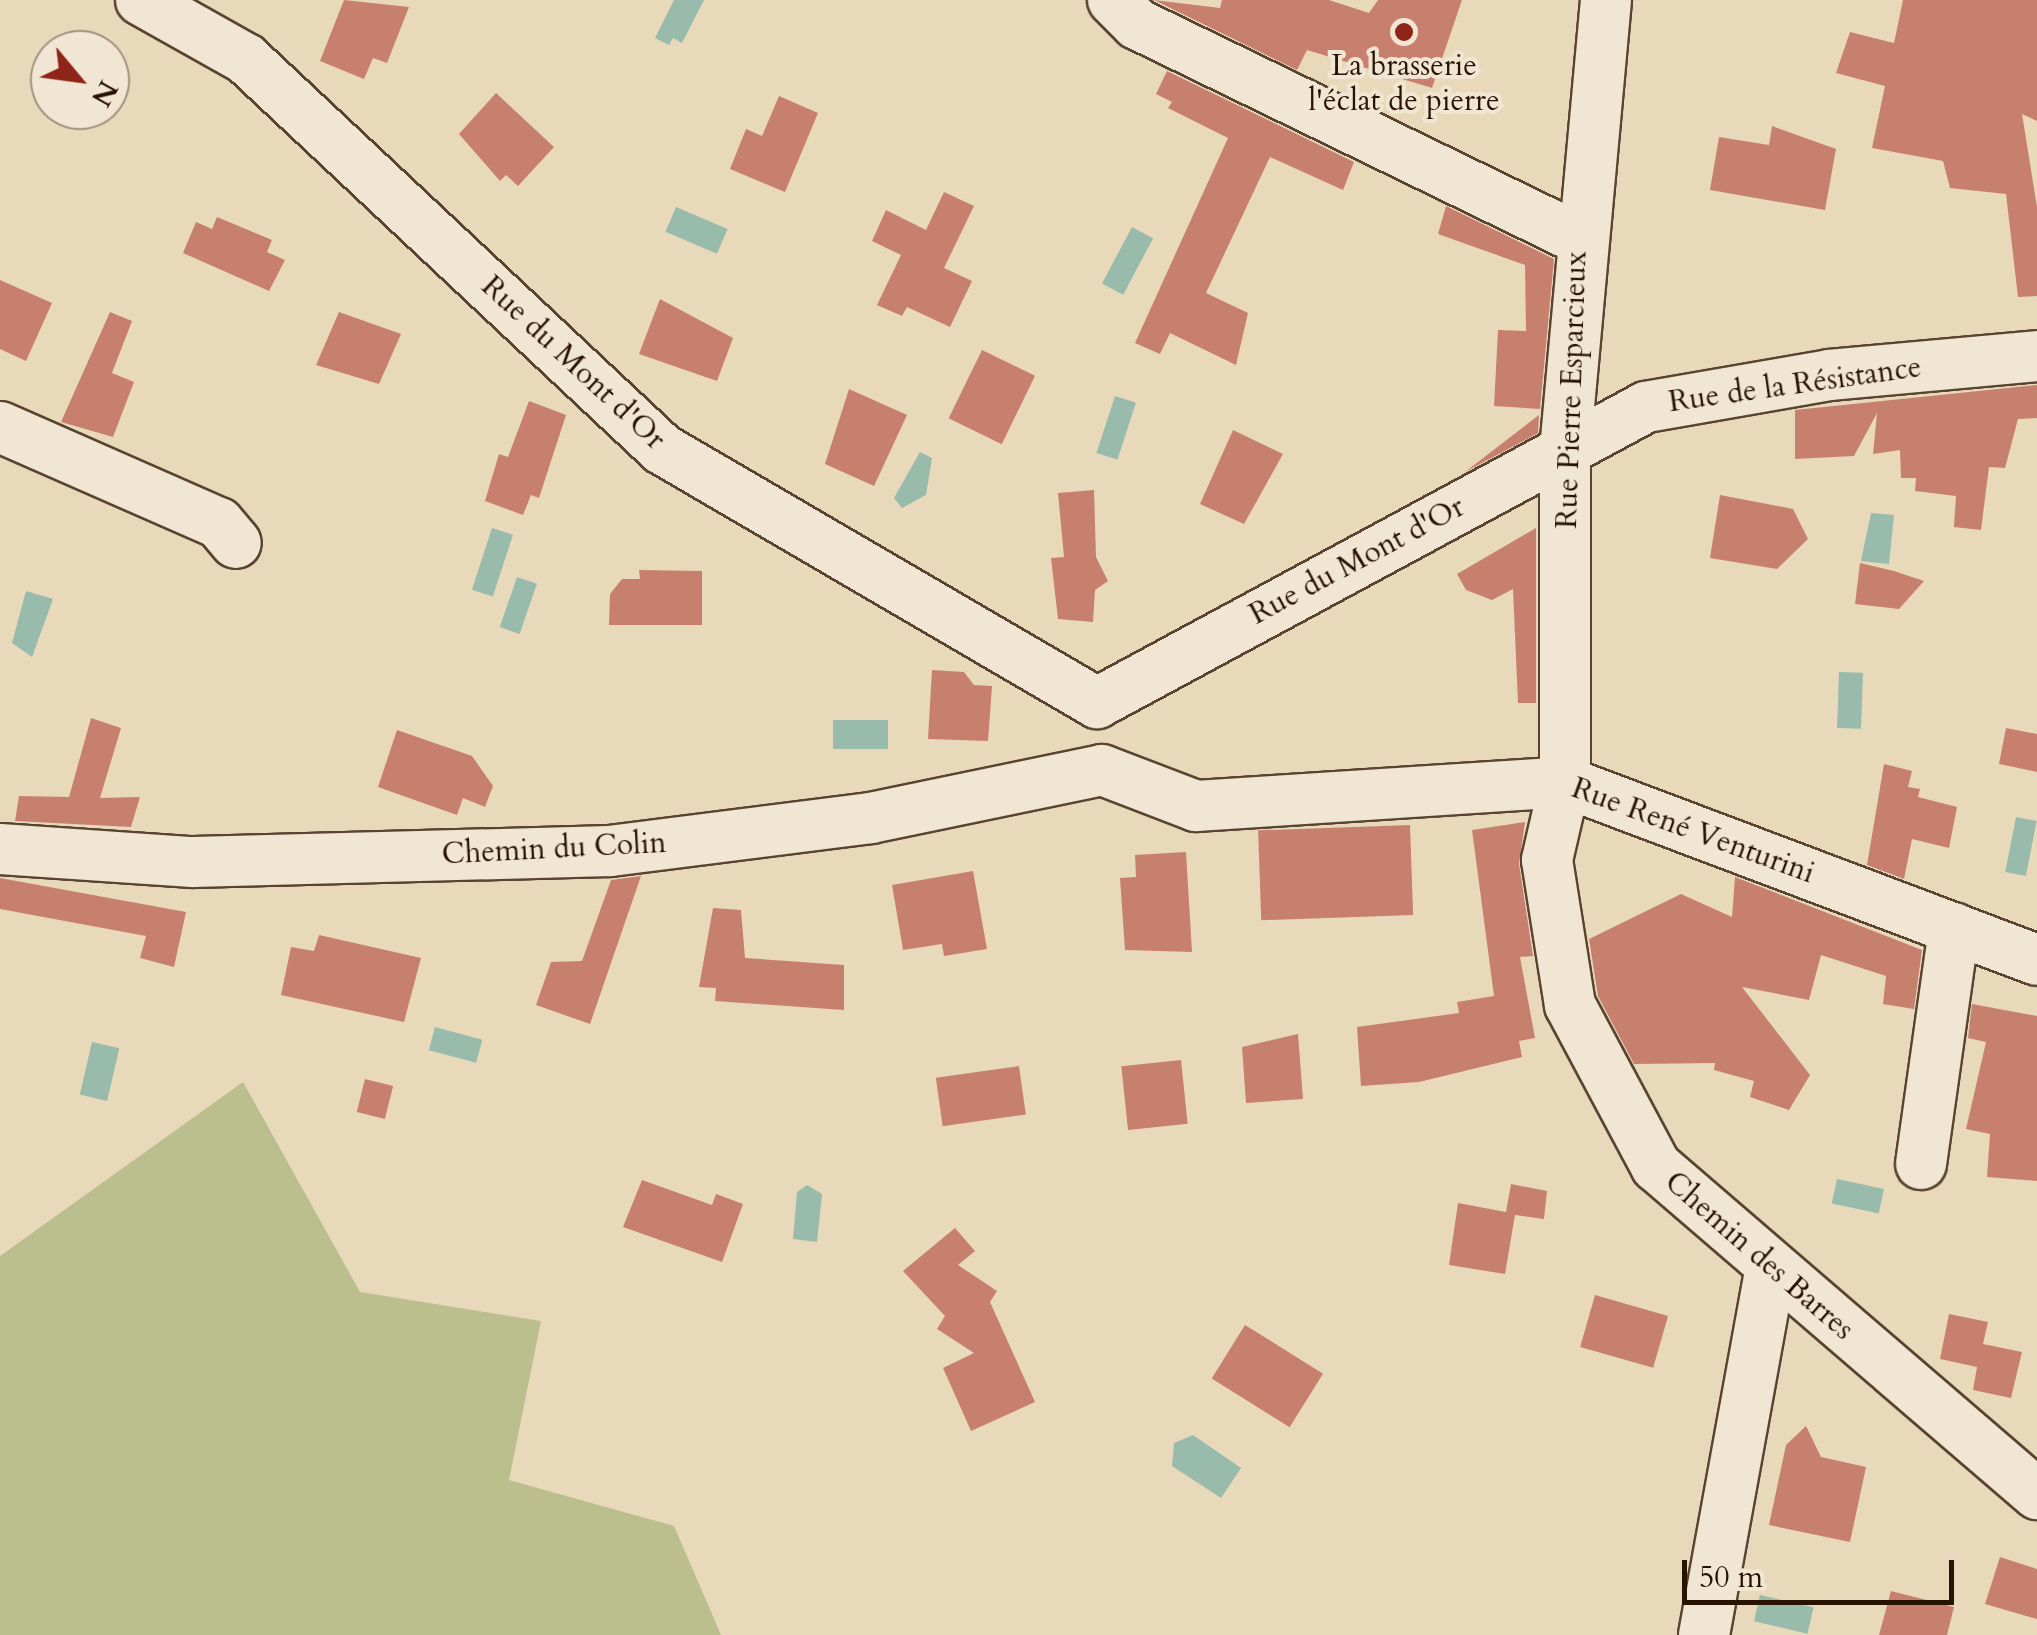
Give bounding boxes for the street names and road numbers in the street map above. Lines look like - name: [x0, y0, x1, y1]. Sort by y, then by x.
- street label: Rue Pierre Esparcieux: [1549, 251, 1595, 529]
- street label: Rue du Mont d'Or: [474, 269, 672, 457]
- street label: Rue de la Résistance: [1666, 349, 1924, 421]
- street label: Rue du Mont d'Or: [1243, 489, 1471, 633]
- street label: Rue René Venturini: [1567, 770, 1819, 892]
- street label: Chemin du Colin: [441, 825, 667, 873]
- street label: Chemin des Barres: [1657, 1164, 1861, 1348]

